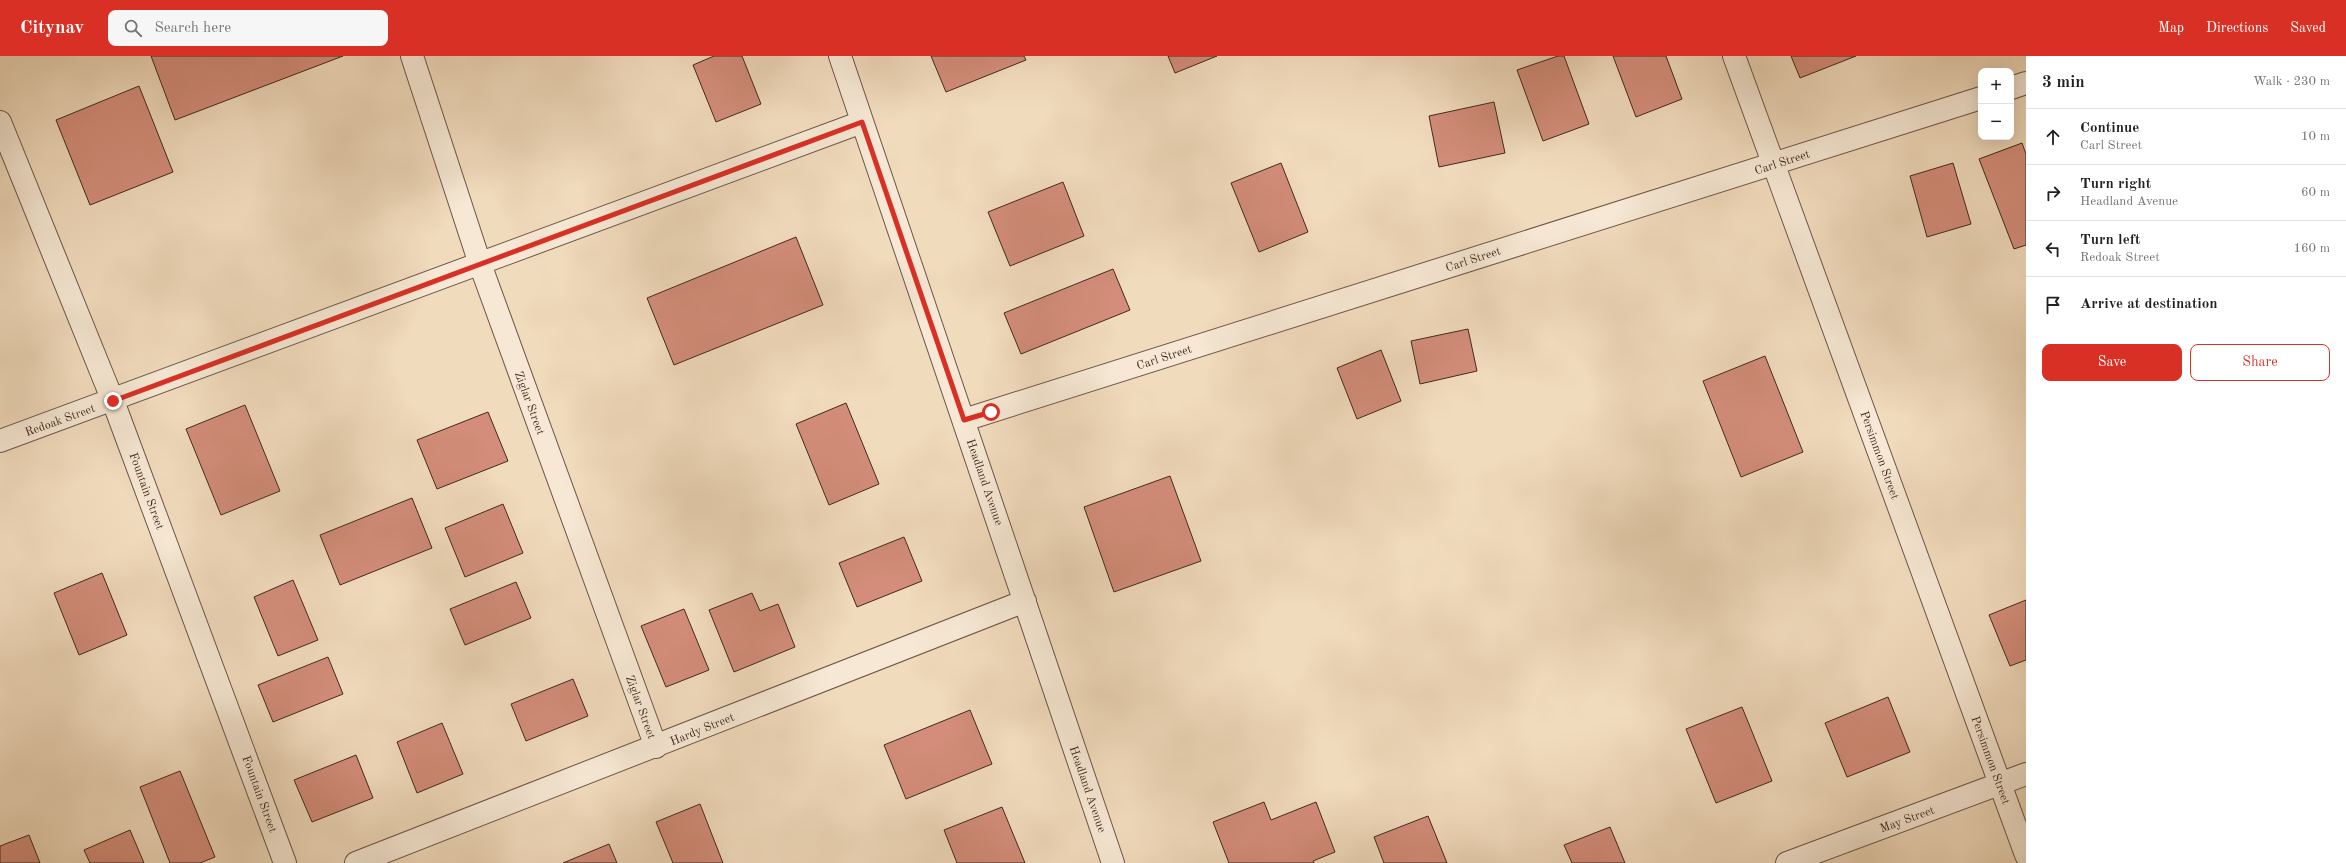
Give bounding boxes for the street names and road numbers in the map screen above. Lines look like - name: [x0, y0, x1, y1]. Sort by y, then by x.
- street label: Carl Street: [1753, 148, 1811, 178]
- street label: Carl Street: [1444, 245, 1502, 275]
- street label: Carl Street: [1135, 343, 1193, 373]
- street label: Ziglar Street: [512, 370, 546, 437]
- street label: Redoak Street: [24, 403, 97, 439]
- street label: Persimmon Street: [1858, 410, 1901, 501]
- street label: Headland Avenue: [964, 438, 1005, 528]
- street label: Fountain Street: [127, 451, 166, 532]
- street label: Ziglar Street: [623, 674, 657, 741]
- street label: Hardy Street: [669, 712, 736, 748]
- street label: Persimmon Street: [1969, 715, 2012, 806]
- street label: Headland Avenue: [1067, 745, 1108, 835]
- street label: Fountain Street: [240, 754, 279, 835]
- street label: May Street: [1878, 805, 1936, 835]

